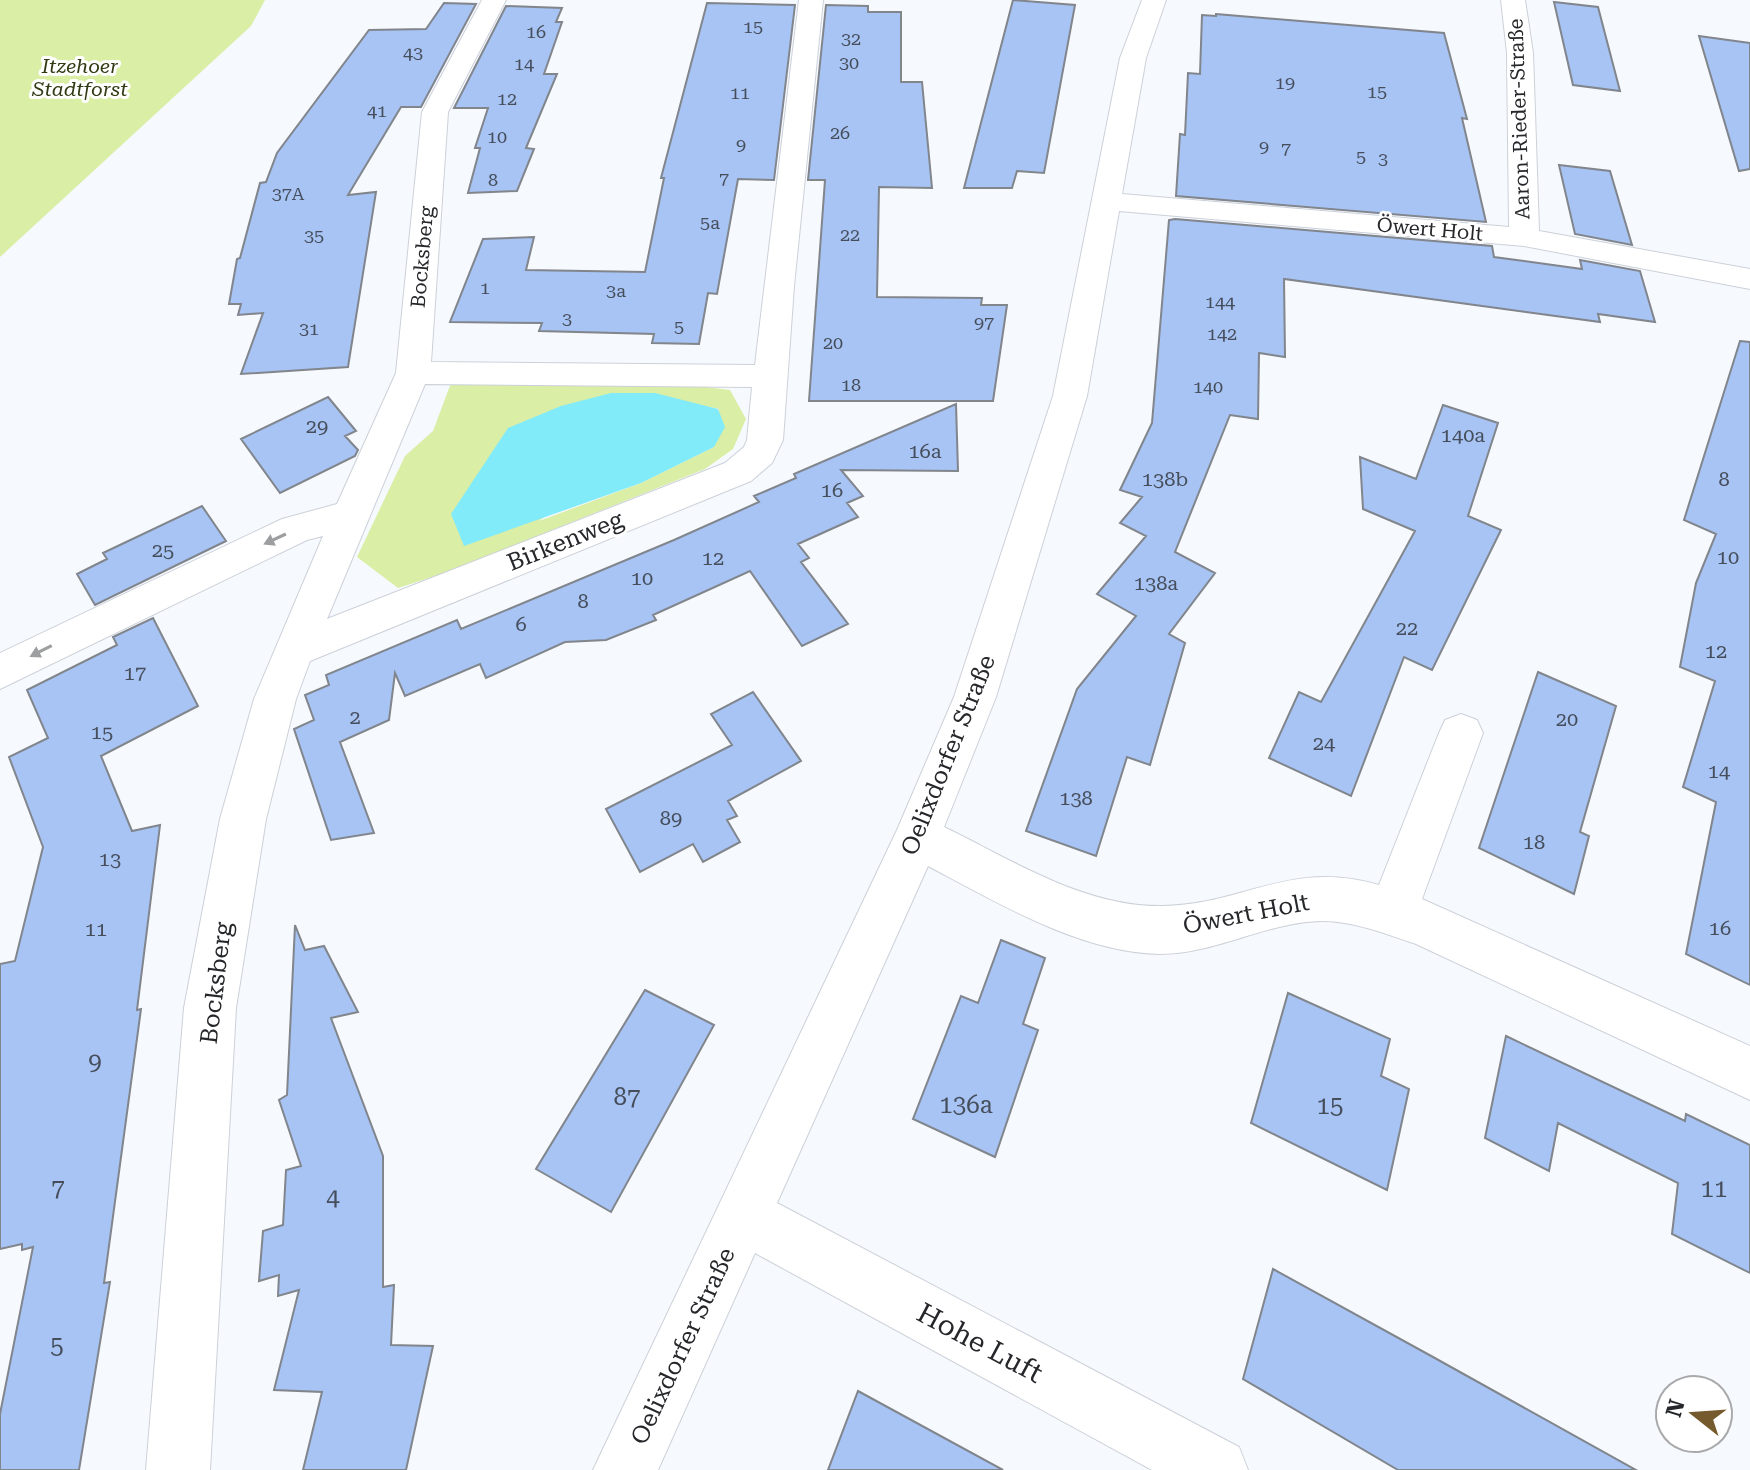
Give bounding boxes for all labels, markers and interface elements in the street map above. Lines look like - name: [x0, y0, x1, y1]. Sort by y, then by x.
- house number: 15: [743, 16, 763, 37]
- street label: Aaron-Rieder-Straße: [1503, 18, 1535, 220]
- house number: 16: [526, 21, 546, 42]
- house number: 32: [841, 28, 861, 49]
- house number: 43: [403, 42, 423, 63]
- house number: 30: [839, 52, 859, 73]
- house number: 14: [514, 53, 534, 74]
- park label: Itzehoer Stadtforst: [31, 54, 128, 101]
- house number: 19: [1275, 72, 1295, 93]
- house number: 15: [1367, 81, 1387, 102]
- house number: 11: [730, 82, 750, 103]
- house number: 12: [497, 88, 517, 109]
- house number: 41: [367, 100, 387, 121]
- house number: 26: [830, 122, 850, 143]
- house number: 10: [487, 126, 507, 147]
- house number: 9: [736, 134, 746, 155]
- house number: 9: [1259, 136, 1269, 157]
- house number: 7: [1281, 138, 1291, 159]
- house number: 5: [1356, 146, 1366, 167]
- house number: 3: [1378, 148, 1388, 169]
- house number: 7: [719, 168, 729, 189]
- house number: 8: [488, 169, 498, 190]
- house number: 37A: [272, 183, 305, 204]
- street label: Bocksberg: [406, 204, 438, 309]
- house number: 5a: [700, 212, 720, 233]
- street label: Öwert Holt: [1376, 212, 1485, 246]
- house number: 22: [840, 224, 860, 245]
- house number: 35: [304, 225, 324, 246]
- house number: 1: [480, 277, 490, 298]
- house number: 3a: [606, 280, 626, 301]
- house number: 144: [1205, 291, 1235, 312]
- house number: 3: [562, 308, 572, 329]
- house number: 97: [974, 312, 994, 333]
- house number: 5: [674, 316, 684, 337]
- house number: 31: [299, 318, 319, 339]
- house number: 142: [1207, 323, 1237, 344]
- house number: 20: [823, 332, 843, 353]
- house number: 18: [841, 374, 861, 395]
- house number: 140: [1193, 376, 1223, 397]
- house number: 29: [306, 414, 328, 438]
- house number: 140a: [1441, 423, 1485, 447]
- house number: 16a: [908, 439, 942, 463]
- house number: 138b: [1142, 467, 1188, 491]
- house number: 8: [1718, 467, 1730, 491]
- house number: 16: [821, 478, 843, 502]
- street label: Birkenweg: [503, 505, 627, 577]
- one-way arrow: [263, 532, 286, 546]
- house number: 25: [152, 538, 174, 562]
- house number: 10: [1717, 545, 1739, 569]
- house number: 12: [702, 546, 724, 570]
- house number: 10: [631, 566, 653, 590]
- house number: 138a: [1134, 571, 1178, 595]
- house number: 8: [577, 589, 589, 613]
- house number: 6: [515, 612, 527, 636]
- house number: 22: [1396, 616, 1418, 640]
- house number: 12: [1705, 639, 1727, 663]
- one-way arrow: [29, 645, 52, 658]
- street label: Oelixdorfer Straße: [895, 651, 1001, 859]
- house number: 17: [124, 661, 146, 685]
- house number: 2: [349, 705, 361, 729]
- house number: 20: [1556, 707, 1578, 731]
- house number: 15: [91, 720, 113, 744]
- house number: 24: [1313, 731, 1336, 755]
- house number: 14: [1708, 759, 1731, 783]
- house number: 138: [1059, 786, 1093, 810]
- house number: 89: [660, 806, 682, 830]
- house number: 18: [1523, 830, 1545, 854]
- house number: 13: [99, 847, 121, 871]
- street label: Öwert Holt: [1180, 887, 1311, 940]
- house number: 16: [1709, 916, 1731, 940]
- house number: 11: [85, 917, 107, 941]
- street label: Bocksberg: [195, 920, 237, 1045]
- house number: 9: [88, 1048, 102, 1076]
- house number: 87: [614, 1083, 640, 1111]
- house number: 136a: [939, 1091, 993, 1119]
- house number: 15: [1317, 1092, 1343, 1120]
- house number: 7: [51, 1174, 65, 1202]
- house number: 11: [1701, 1175, 1727, 1203]
- house number: 4: [326, 1184, 340, 1212]
- street label: Oelixdorfer Straße: [625, 1243, 741, 1449]
- street label: Hohe Luft: [912, 1296, 1048, 1390]
- house number: 5: [50, 1332, 64, 1360]
- north arrow: [1654, 1374, 1734, 1454]
- text: N: [1661, 1396, 1690, 1420]

